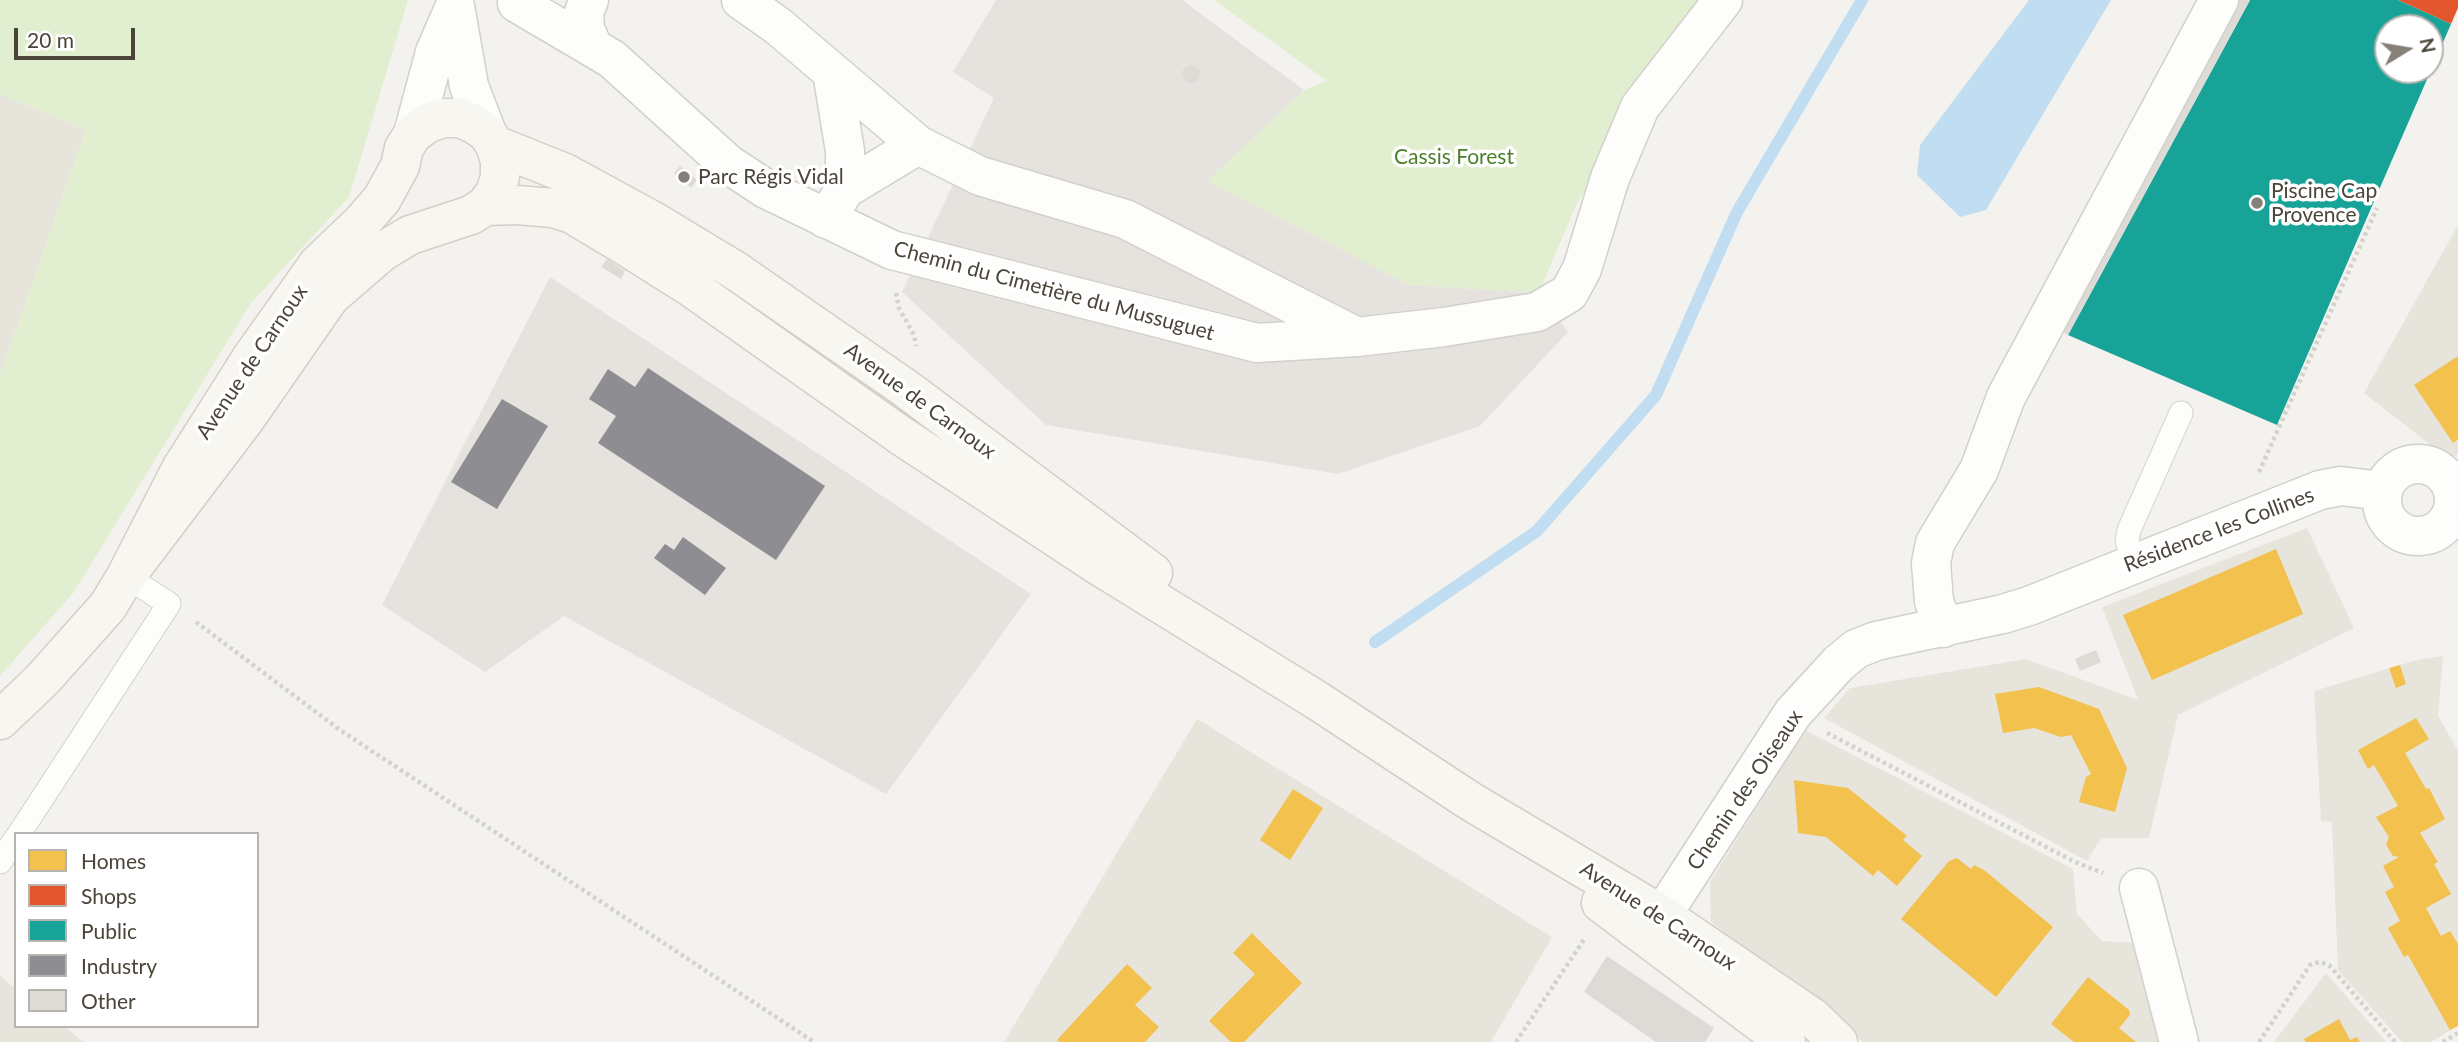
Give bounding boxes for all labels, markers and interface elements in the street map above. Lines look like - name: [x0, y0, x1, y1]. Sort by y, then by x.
- scale bar: [18, 14, 138, 58]
- north arrow: [2374, 14, 2444, 84]
- text: 20 m: [27, 27, 74, 52]
- text: N: [2415, 36, 2441, 55]
- park label: Cassis Forest: [1394, 144, 1514, 170]
- place label: Parc Régis Vidal: [698, 164, 844, 190]
- marker: Parc Régis Vidal: [676, 169, 692, 185]
- place label: Piscine Cap Provence: [2271, 178, 2377, 228]
- marker: Piscine Cap Provence: [2249, 195, 2265, 211]
- street label: Chemin du Cimetière du Mussuguet: [891, 236, 1217, 346]
- street label: Avenue de Carnoux: [191, 280, 313, 444]
- street label: Avenue de Carnoux: [839, 338, 1001, 464]
- street label: Résidence les Collines: [2120, 482, 2318, 578]
- street label: Chemin des Oiseaux: [1682, 705, 1808, 875]
- legend: [14, 832, 259, 1028]
- text: Homes: [81, 848, 146, 873]
- street label: Avenue de Carnoux: [1575, 856, 1741, 976]
- text: Shops: [81, 883, 137, 908]
- text: Public: [81, 918, 137, 943]
- text: Industry: [81, 953, 157, 978]
- text: Other: [81, 988, 136, 1013]

